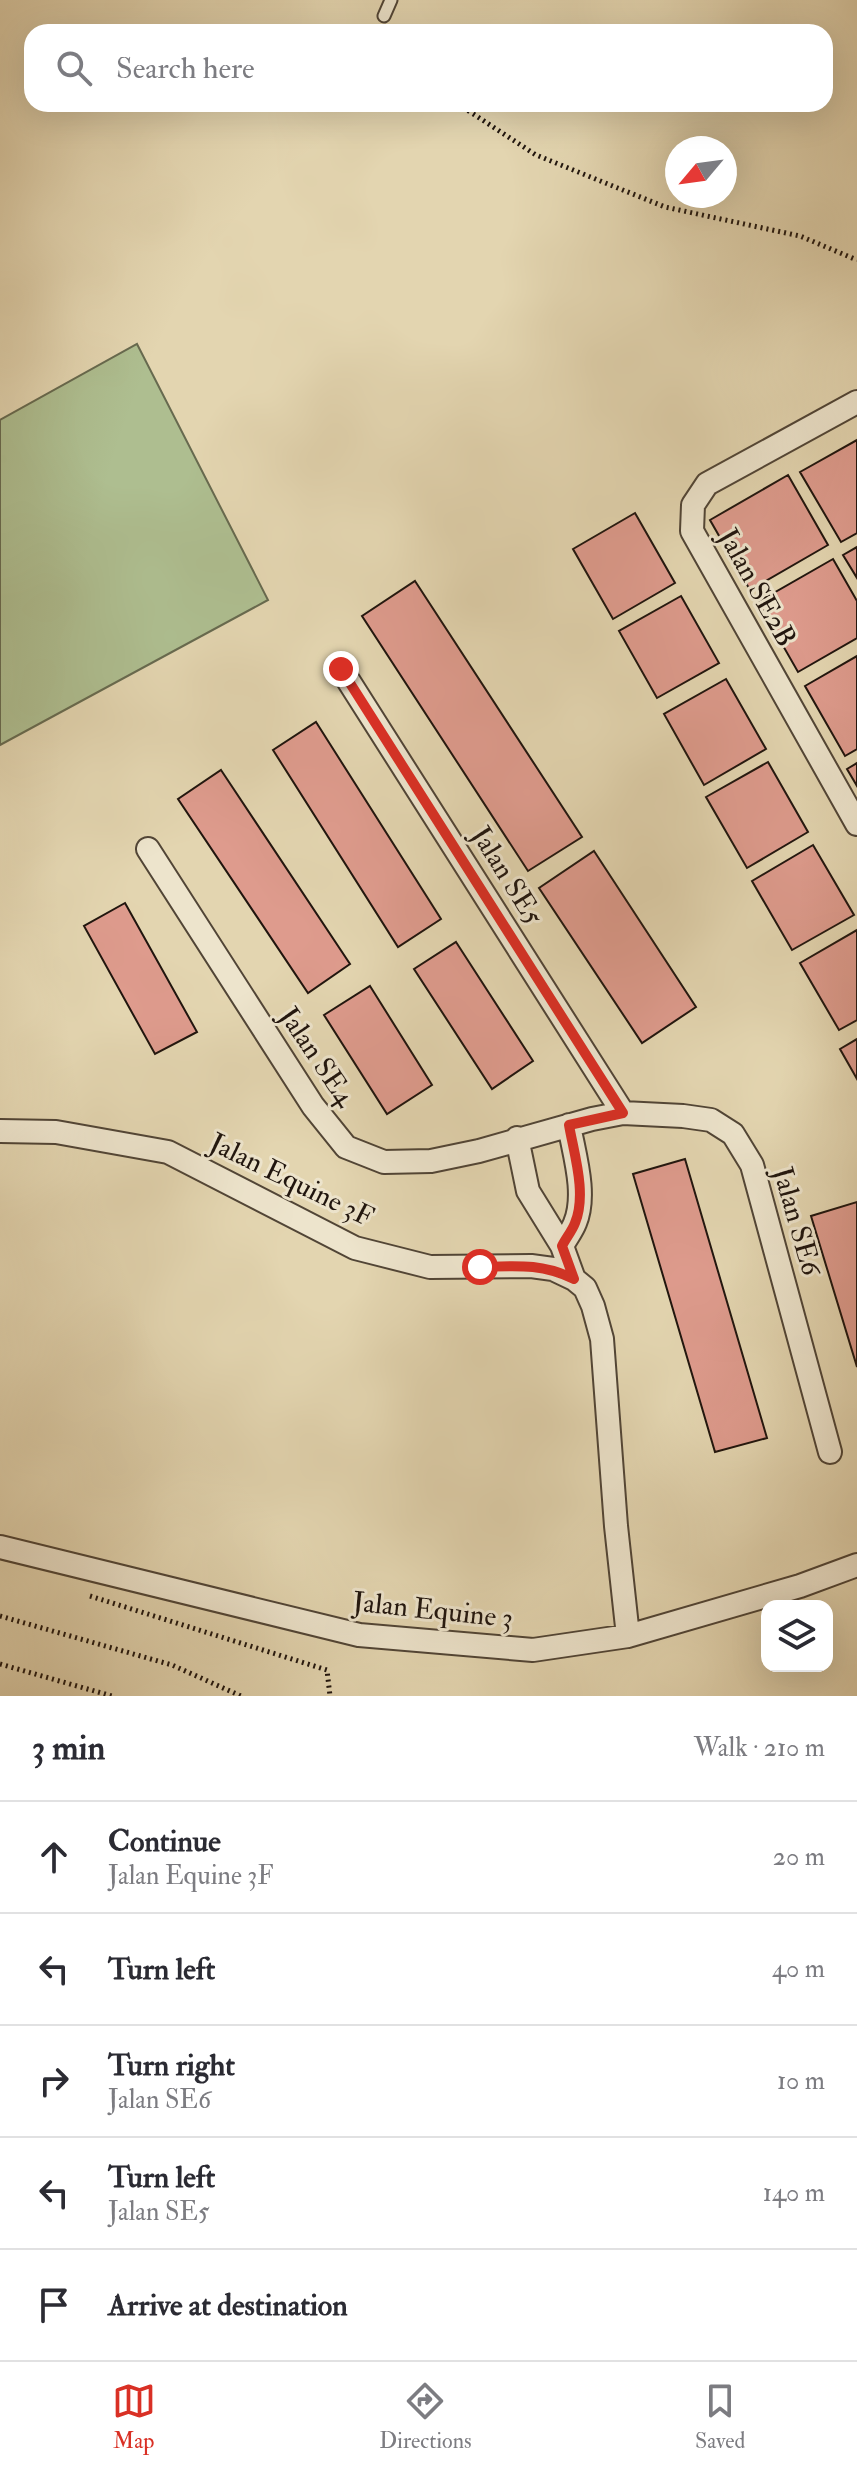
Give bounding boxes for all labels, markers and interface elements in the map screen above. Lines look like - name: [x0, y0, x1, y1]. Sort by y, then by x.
- search box: [24, 24, 833, 112]
- icon: search: [52, 46, 96, 90]
- text: Search here: [116, 50, 255, 87]
- north arrow: [665, 136, 737, 208]
- street label: Jalan SE2B: [709, 522, 803, 653]
- route end: [323, 651, 359, 687]
- street label: Jalan SE5: [462, 819, 551, 932]
- street label: Jalan SE4: [270, 1000, 364, 1115]
- street label: Jalan Equine 3F: [203, 1125, 379, 1235]
- street label: Jalan SE6: [764, 1162, 829, 1281]
- route start: [462, 1249, 498, 1285]
- street label: Jalan Equine 3: [350, 1585, 515, 1636]
- map controls: [761, 1600, 833, 1672]
- button: layers: [761, 1600, 833, 1672]
- text: 3 min: [32, 1727, 105, 1770]
- text: Walk · 210 m: [694, 1732, 825, 1764]
- text: Continue: [108, 1823, 221, 1860]
- icon: ahead: [32, 1835, 76, 1879]
- text: 20 m: [773, 1841, 825, 1873]
- text: Jalan Equine 3F: [108, 1860, 274, 1892]
- icon: left: [32, 1947, 76, 1991]
- text: Turn left: [108, 1951, 215, 1988]
- text: 40 m: [772, 1953, 825, 1985]
- text: Turn right: [108, 2047, 235, 2084]
- icon: right: [32, 2059, 76, 2103]
- text: 10 m: [777, 2065, 825, 2097]
- text: Jalan SE6: [108, 2084, 211, 2116]
- text: Turn left: [108, 2159, 215, 2196]
- icon: left: [32, 2171, 76, 2215]
- text: 140 m: [763, 2177, 825, 2209]
- text: Jalan SE5: [108, 2196, 210, 2228]
- icon: arrive: [32, 2283, 76, 2327]
- text: Arrive at destination: [108, 2287, 348, 2324]
- tab: Map: [112, 2379, 156, 2455]
- tab: Directions: [379, 2379, 472, 2455]
- tab: Saved: [695, 2379, 745, 2455]

